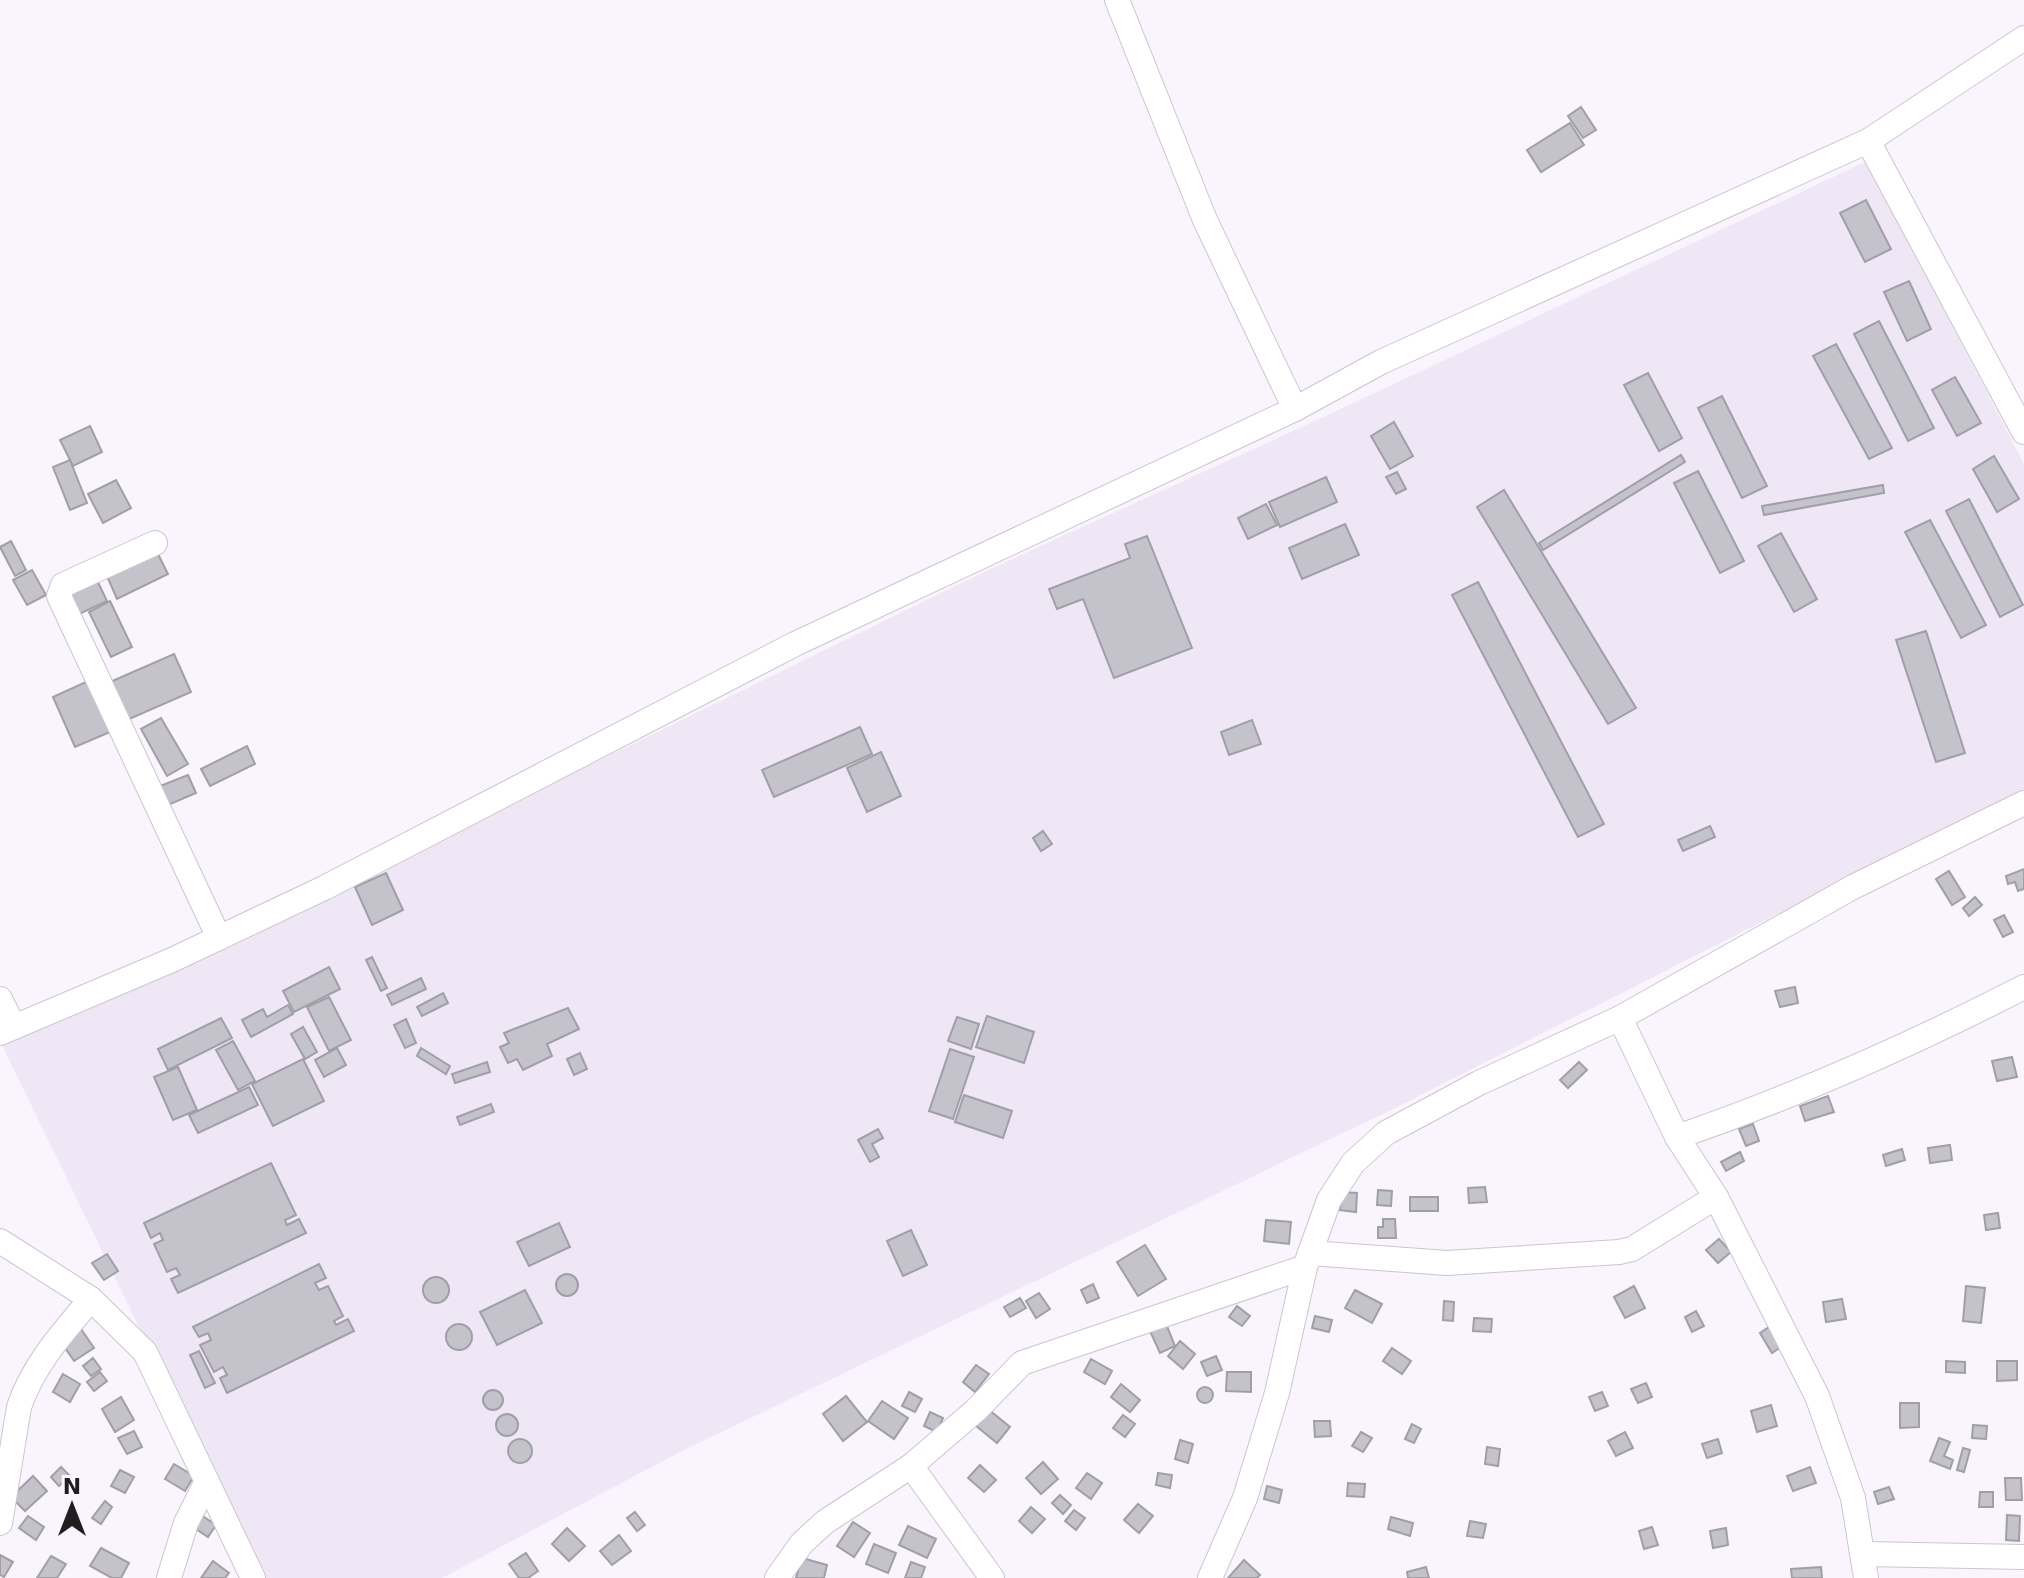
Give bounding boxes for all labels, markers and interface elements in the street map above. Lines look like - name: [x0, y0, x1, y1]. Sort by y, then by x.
- north arrow: [32, 1466, 112, 1546]
- text: N: [63, 1474, 81, 1499]

